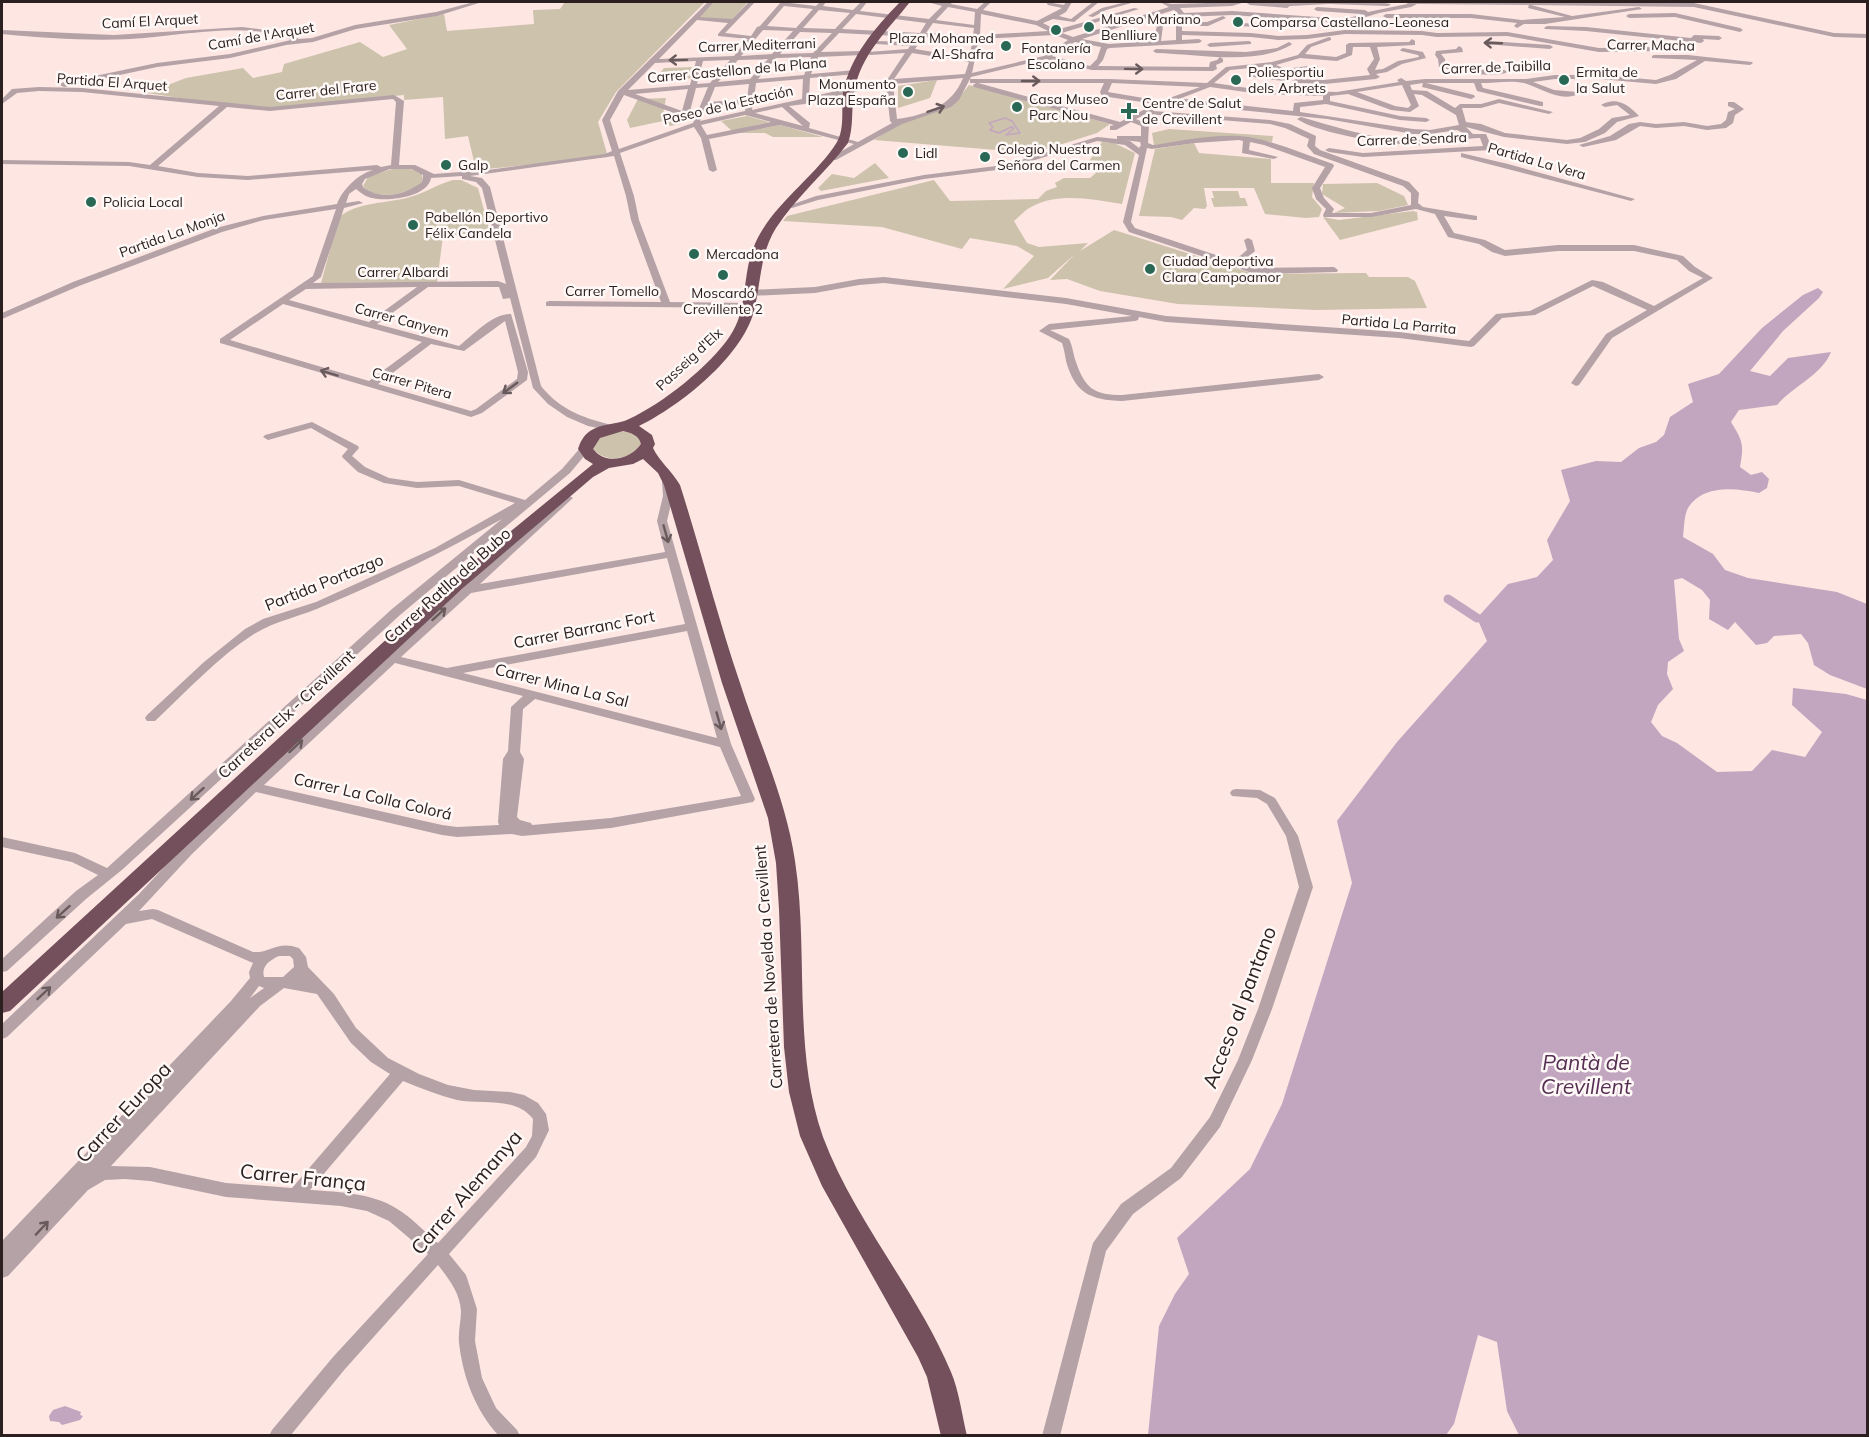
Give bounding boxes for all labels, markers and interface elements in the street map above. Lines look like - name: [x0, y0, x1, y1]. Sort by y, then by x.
- street label: Camí El Arquet: [101, 9, 199, 33]
- place label: Museo Mariano Benlliure: [1101, 10, 1201, 44]
- place label: Comparsa Castellano-Leonesa: [1250, 13, 1449, 31]
- marker: Comparsa Castellano-Leonesa: [1231, 15, 1245, 29]
- street label: Camí de l'Arquet: [207, 18, 316, 54]
- marker: Museo Mariano Benlliure: [1082, 20, 1096, 34]
- marker: Fontanería Escolano: [1049, 23, 1063, 37]
- place label: Plaza Mohamed Al-Shafra: [889, 29, 994, 63]
- street label: Carrer Mediterrani: [698, 34, 816, 56]
- street label: Carrer Macha: [1607, 35, 1695, 55]
- one-way arrow: [1483, 37, 1503, 49]
- marker: Plaza Mohamed Al-Shafra: [999, 39, 1013, 53]
- place label: Fontanería Escolano: [1021, 39, 1091, 73]
- street label: Carrer Castellon de la Plana: [646, 53, 828, 87]
- one-way arrow: [669, 55, 689, 66]
- street label: Carrer de Taibilla: [1441, 56, 1551, 78]
- one-way arrow: [1123, 63, 1143, 75]
- place label: Poliesportiu dels Arbrets: [1248, 63, 1326, 97]
- place label: Ermita de la Salut: [1576, 63, 1638, 97]
- street label: Partida El Arquet: [56, 69, 168, 95]
- marker: Poliesportiu dels Arbrets: [1229, 73, 1243, 87]
- marker: Ermita de la Salut: [1557, 73, 1571, 87]
- place label: Monumento Plaza España: [807, 75, 896, 109]
- one-way arrow: [1021, 75, 1041, 87]
- street label: Carrer del Frare: [275, 76, 377, 104]
- street label: Paseo de la Estación: [661, 81, 795, 129]
- marker: Monumento Plaza España: [901, 85, 915, 99]
- place label: Casa Museo Parc Nou: [1029, 90, 1108, 124]
- place label: Centre de Salut de Crevillent: [1142, 94, 1241, 128]
- marker: Casa Museo Parc Nou: [1010, 100, 1024, 114]
- marker: Centre de Salut de Crevillent: [1120, 102, 1138, 120]
- one-way arrow: [926, 103, 944, 114]
- street label: Carrer de Sendra: [1357, 128, 1467, 150]
- street label: Partida La Vera: [1486, 138, 1588, 184]
- place label: Colegio Nuestra Señora del Carmen: [997, 140, 1121, 174]
- place label: Lidl: [915, 144, 938, 162]
- marker: Lidl: [896, 146, 910, 160]
- marker: Colegio Nuestra Señora del Carmen: [978, 150, 992, 164]
- place label: Galp: [458, 156, 488, 174]
- marker: Galp: [439, 158, 453, 172]
- place label: Policia Local: [103, 193, 183, 211]
- marker: Policia Local: [84, 195, 98, 209]
- street label: Partida La Monja: [117, 207, 227, 261]
- place label: Pabellón Deportivo Félix Candela: [425, 208, 548, 242]
- marker: Pabellón Deportivo Félix Candela: [406, 218, 420, 232]
- place label: Mercadona: [706, 245, 779, 263]
- marker: Mercadona: [687, 247, 701, 261]
- place label: Ciudad deportiva Clara Campoamor: [1162, 252, 1281, 286]
- marker: Ciudad deportiva Clara Campoamor: [1143, 262, 1157, 276]
- street label: Carrer Albardi: [357, 263, 449, 281]
- marker: Moscardó Crevillente 2: [716, 268, 730, 282]
- street label: Carrer Tomello: [565, 282, 659, 300]
- place label: Moscardó Crevillente 2: [683, 284, 763, 318]
- street label: Carrer Canyem: [353, 299, 451, 341]
- street label: Partida La Parrita: [1341, 310, 1457, 338]
- street label: Passeig d'Elx: [652, 323, 726, 394]
- street label: Carrer Pitera: [370, 363, 454, 403]
- one-way arrow: [320, 367, 339, 378]
- one-way arrow: [503, 382, 519, 394]
- street label: Carrer Ratlla del Bubo: [380, 523, 514, 647]
- one-way arrow: [660, 524, 672, 543]
- street label: Partida Portazgo: [262, 549, 386, 615]
- street label: Carrer Barranc Fort: [512, 605, 657, 652]
- one-way arrow: [432, 607, 447, 621]
- street label: Carretera Elx - Crevillent: [213, 645, 359, 783]
- street label: Carrer Mina La Sal: [493, 659, 631, 711]
- one-way arrow: [714, 711, 725, 730]
- one-way arrow: [288, 739, 303, 753]
- street label: Carrer La Colla Colorá: [292, 768, 454, 824]
- one-way arrow: [190, 787, 205, 801]
- street label: Carretera de Novelda a Crevillent: [749, 844, 787, 1090]
- one-way arrow: [55, 905, 70, 919]
- street label: Acceso al pantano: [1197, 923, 1281, 1091]
- one-way arrow: [36, 986, 51, 1000]
- water label: Pantà de Crevillent: [1541, 1049, 1632, 1099]
- street label: Carrer Europa: [70, 1056, 176, 1168]
- street label: Carrer Alemanya: [405, 1125, 527, 1259]
- street label: Carrer França: [239, 1158, 367, 1196]
- one-way arrow: [34, 1221, 49, 1236]

